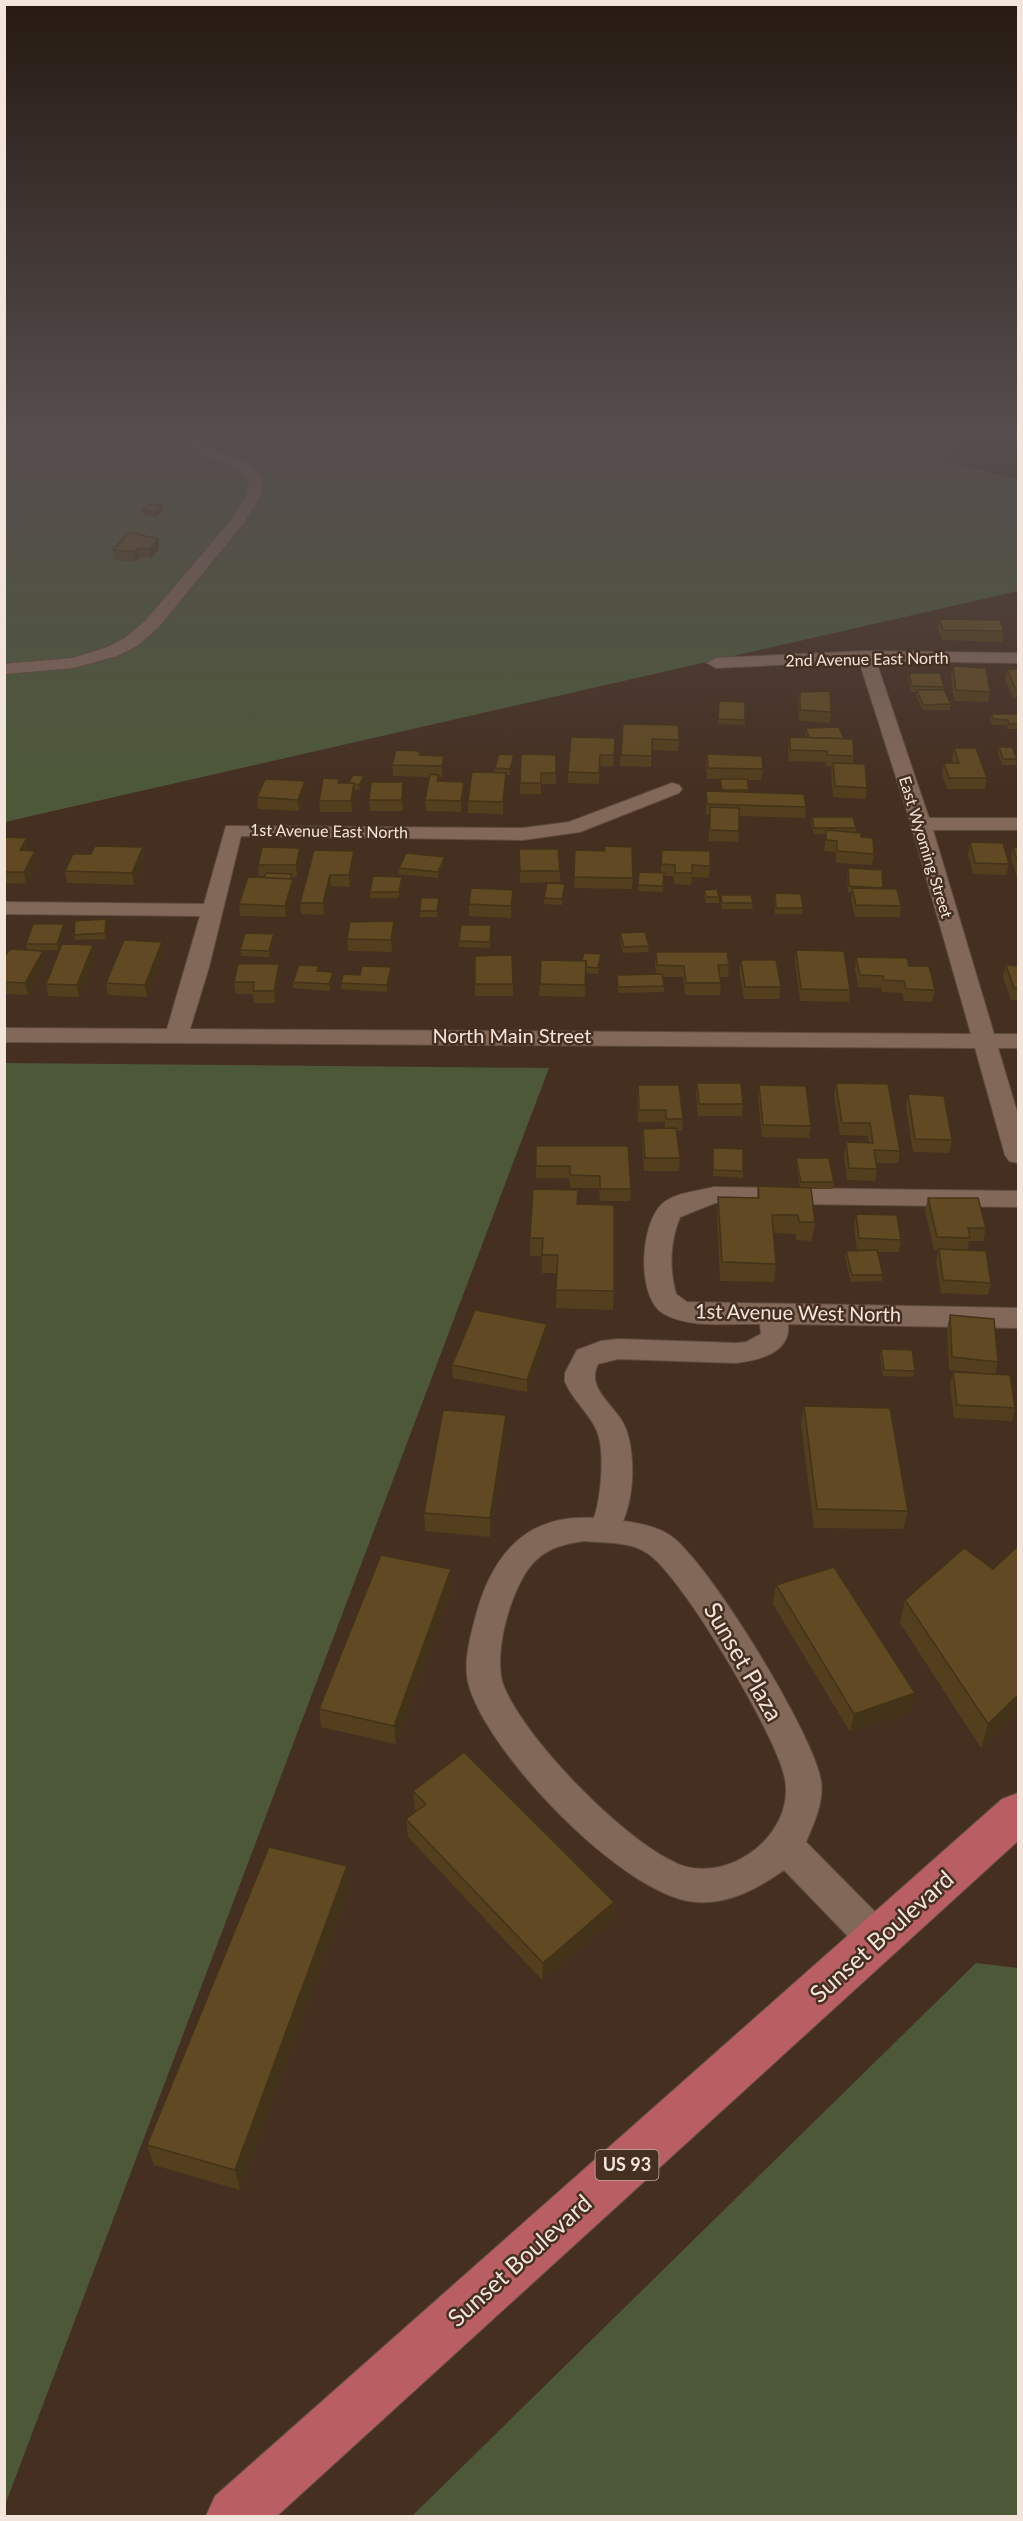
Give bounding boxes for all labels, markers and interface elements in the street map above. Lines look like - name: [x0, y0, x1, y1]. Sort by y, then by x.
- street label: 2nd Avenue East North: [785, 648, 949, 669]
- street label: East Wyoming Street: [896, 774, 957, 920]
- street label: 1st Avenue East North: [250, 820, 408, 841]
- street label: North Main Street: [433, 1023, 591, 1047]
- street label: 1st Avenue West North: [695, 1298, 901, 1326]
- street label: Sunset Plaza: [699, 1597, 790, 1726]
- street label: Sunset Boulevard: [803, 1864, 959, 2008]
- road number: US 93: [596, 2150, 658, 2180]
- street label: Sunset Boulevard: [441, 2188, 597, 2332]

